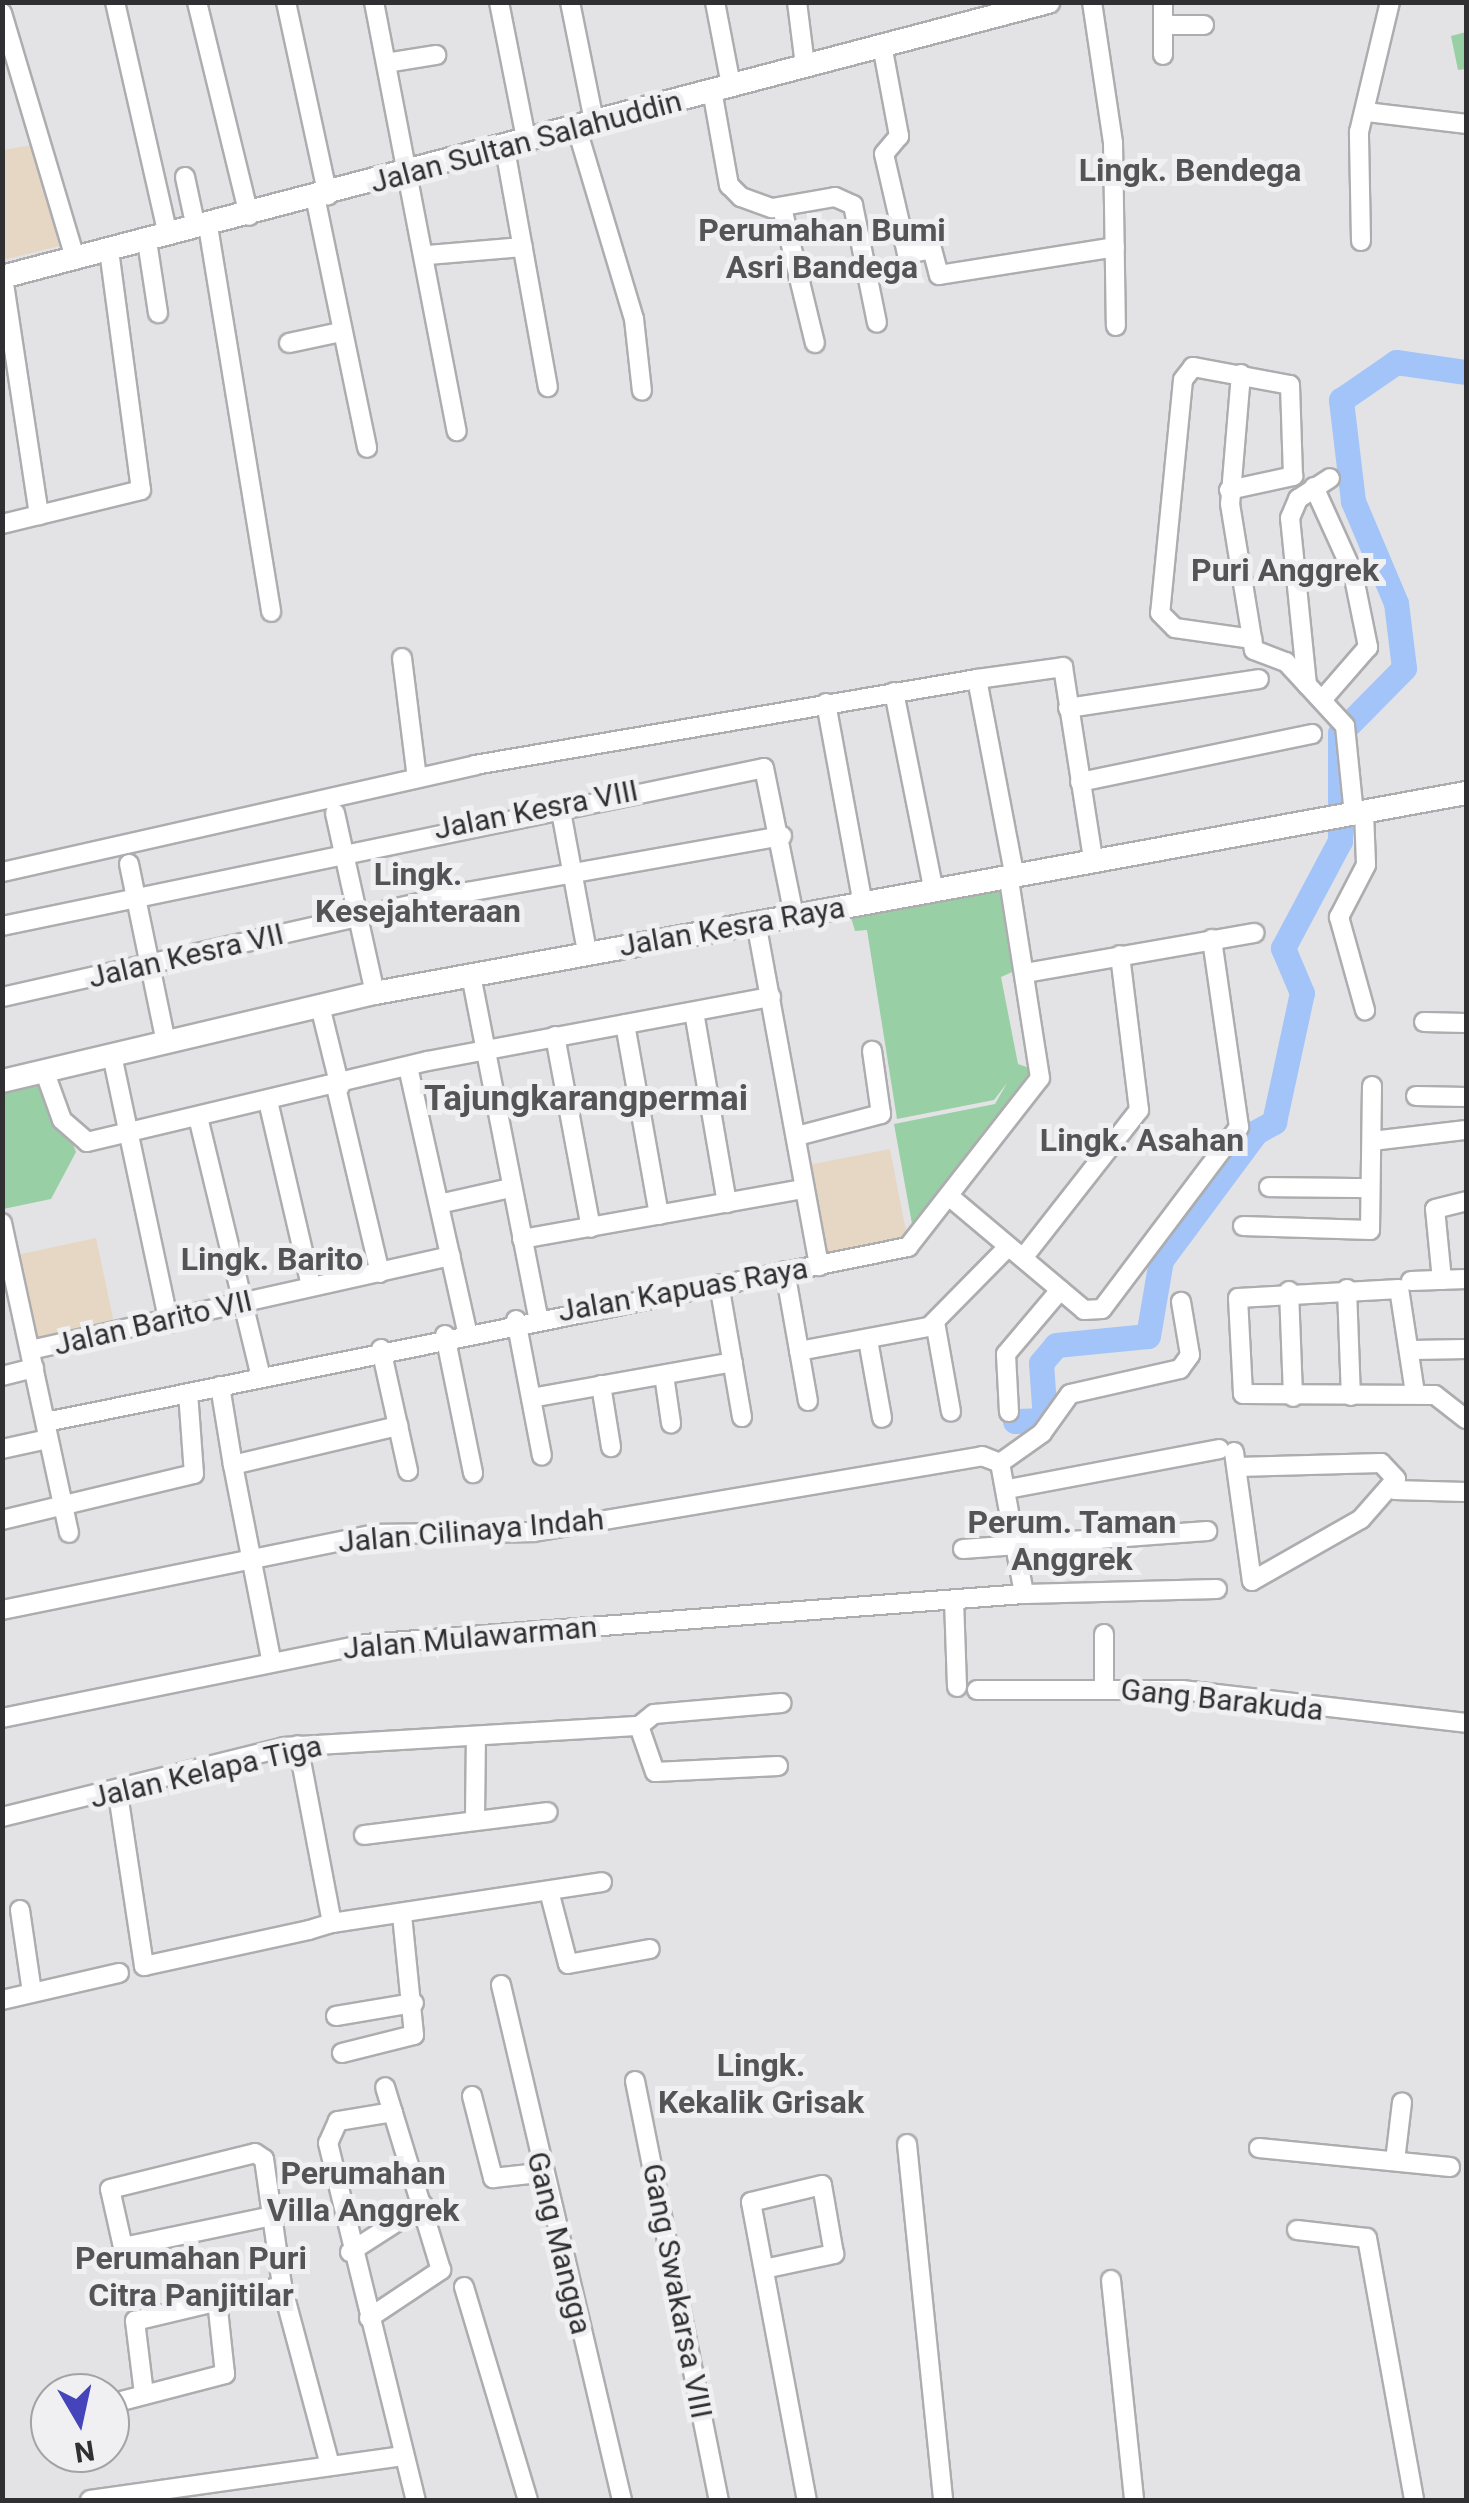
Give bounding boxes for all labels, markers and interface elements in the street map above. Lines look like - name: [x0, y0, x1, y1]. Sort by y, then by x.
- street label: Jalan Sultan Salahuddin: [366, 83, 686, 201]
- district label: Lingk. Bendega: [1079, 151, 1301, 189]
- district label: Perumahan Bumi Asri Bandega: [698, 212, 946, 287]
- district label: Puri Anggrek: [1191, 551, 1379, 589]
- street label: Jalan Kesra VIII: [431, 773, 641, 847]
- district label: Lingk. Kesejahteraan: [315, 856, 521, 931]
- street label: Jalan Kesra Raya: [616, 889, 848, 965]
- street label: Jalan Kesra VII: [85, 916, 287, 996]
- district label: Tajungkarangpermai: [424, 1078, 748, 1120]
- district label: Lingk. Asahan: [1040, 1121, 1244, 1159]
- district label: Lingk. Barito: [181, 1240, 363, 1278]
- street label: Jalan Kapuas Raya: [555, 1250, 811, 1330]
- street label: Jalan Barito VII: [50, 1283, 256, 1363]
- street label: Jalan Cilinaya Indah: [337, 1501, 605, 1561]
- district label: Perum. Taman Anggrek: [967, 1504, 1177, 1579]
- street label: Jalan Mulawarman: [341, 1609, 599, 1667]
- street label: Gang Barakuda: [1119, 1671, 1325, 1729]
- street label: Jalan Kelapa Tiga: [86, 1728, 326, 1816]
- district label: Lingk. Kekalik Grisak: [658, 2047, 864, 2122]
- street label: Gang Mangga: [519, 2148, 599, 2338]
- district label: Perumahan Villa Anggrek: [267, 2155, 459, 2230]
- street label: Gang Swakarsa VIII: [635, 2161, 719, 2421]
- district label: Perumahan Puri Citra Panjitilar: [75, 2240, 307, 2315]
- north arrow: [30, 2373, 130, 2473]
- text: N: [72, 2433, 97, 2469]

